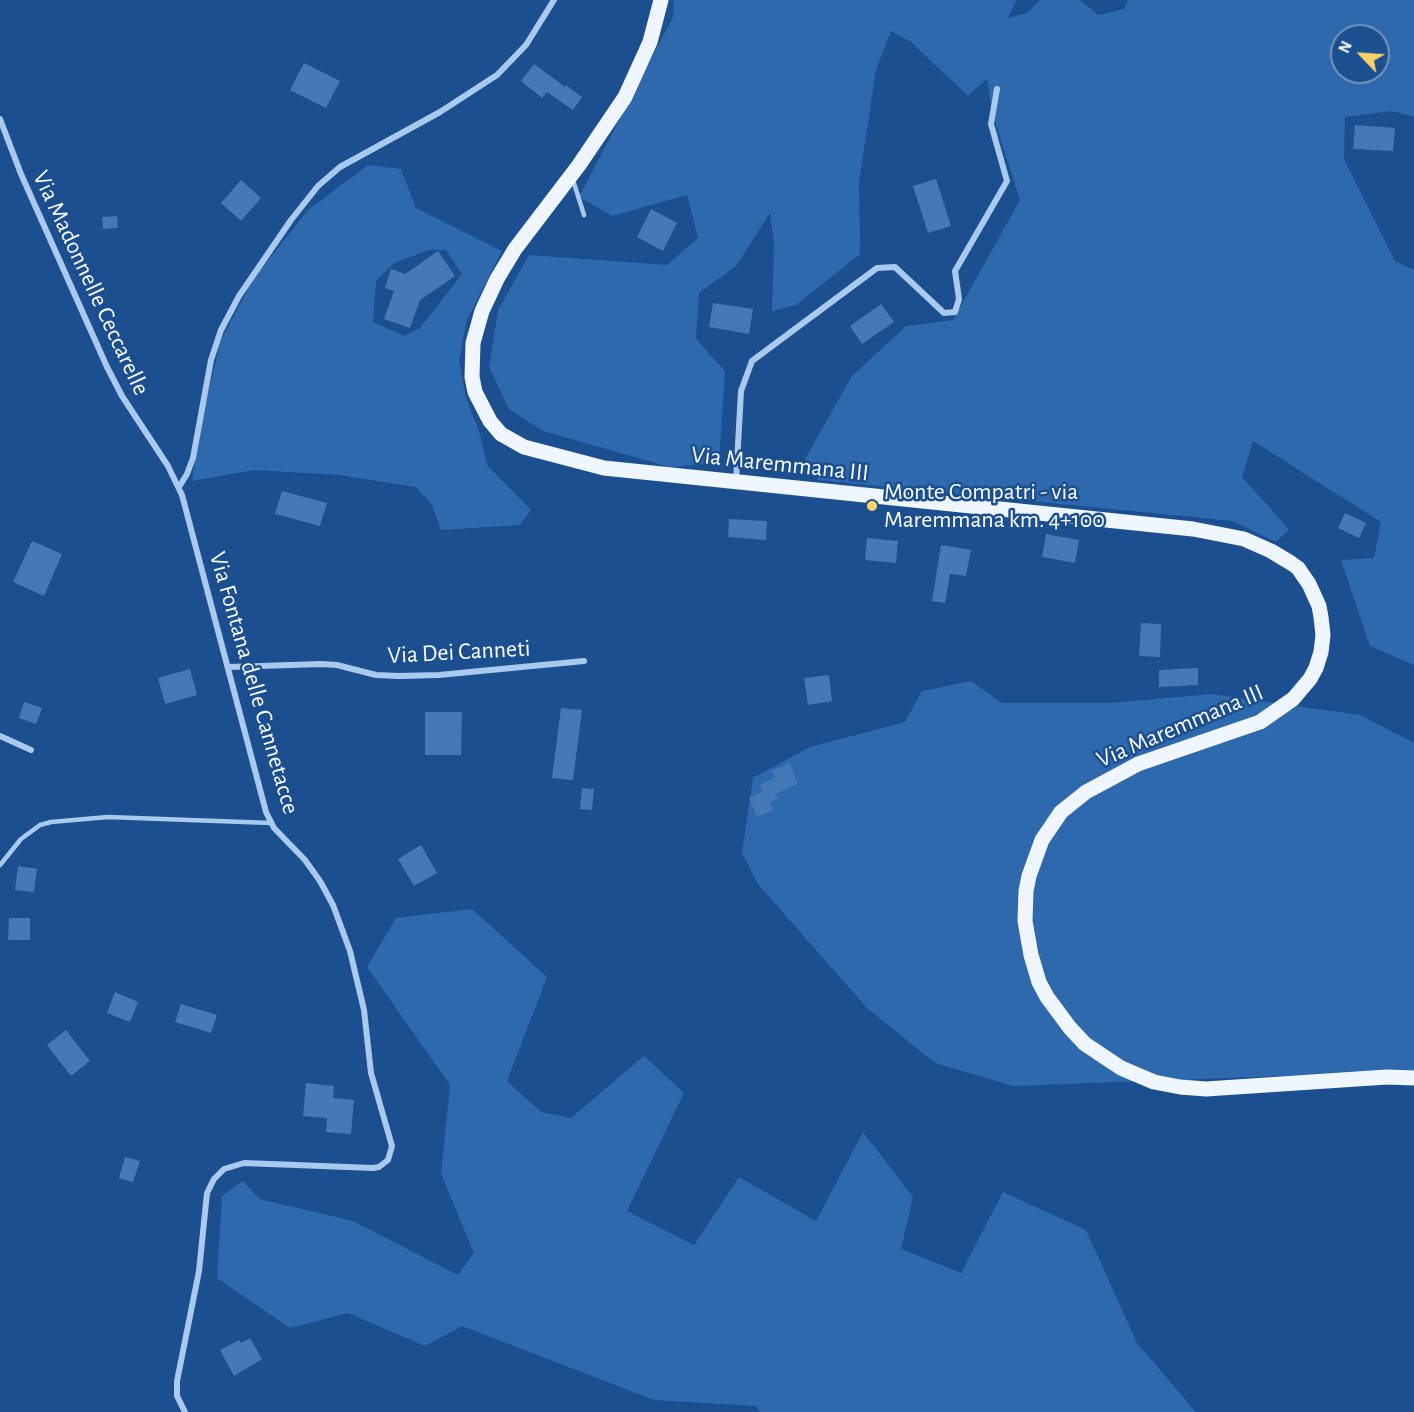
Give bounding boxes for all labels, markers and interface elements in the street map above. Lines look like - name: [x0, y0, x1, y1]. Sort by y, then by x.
- north arrow: [1330, 24, 1390, 84]
- text: N: [1336, 39, 1355, 56]
- street label: Via Madonnelle Ceccarelle: [26, 166, 156, 400]
- street label: Via Maremmana III: [690, 440, 870, 488]
- place label: Monte Compatri - via Maremmana km. 4+100: [884, 478, 1105, 534]
- marker: Monte Compatri - via Maremmana km. 4+100: [865, 499, 879, 513]
- street label: Via Fontana delle Cannetacce: [203, 549, 305, 817]
- street label: Via Dei Canneti: [387, 634, 531, 670]
- street label: Via Maremmana III: [1092, 678, 1268, 774]

